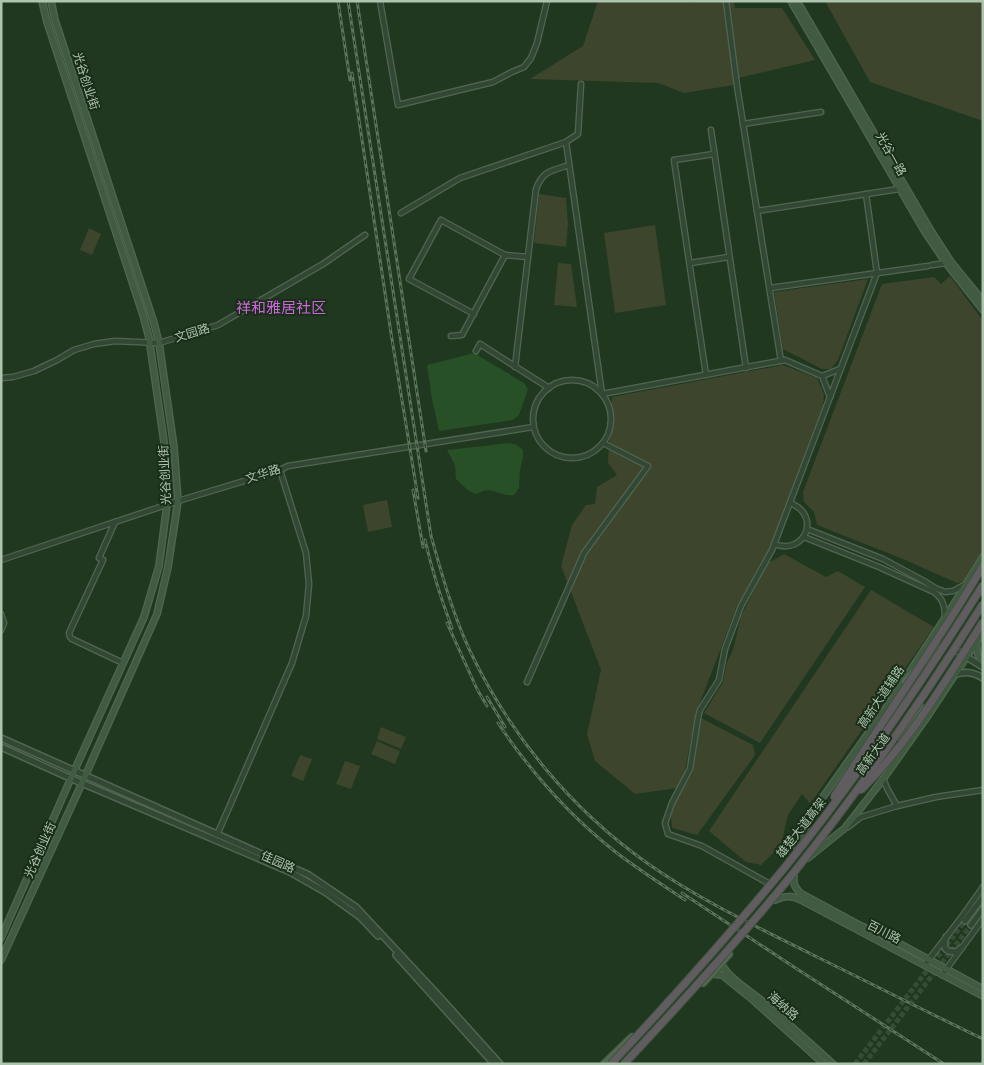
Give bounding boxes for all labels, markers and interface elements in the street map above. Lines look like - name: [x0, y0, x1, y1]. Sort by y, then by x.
- street label: 光谷创业街: [69, 50, 103, 112]
- street label: 光谷一路: [872, 129, 910, 179]
- district label: 祥和雅居社区: [236, 298, 326, 318]
- street label: 文园路: [172, 320, 212, 346]
- street label: 光谷创业街: [155, 445, 175, 505]
- street label: 文华路: [243, 461, 283, 487]
- street label: 高新大道辅路: [854, 663, 908, 731]
- street label: 高新大道: [852, 730, 894, 778]
- street label: 雄楚大道高架: [773, 795, 829, 861]
- street label: 光谷创业街: [20, 819, 60, 881]
- street label: 佳园路: [258, 847, 298, 877]
- street label: 百川路: [864, 917, 904, 947]
- street label: 海纳路: [764, 988, 802, 1024]

